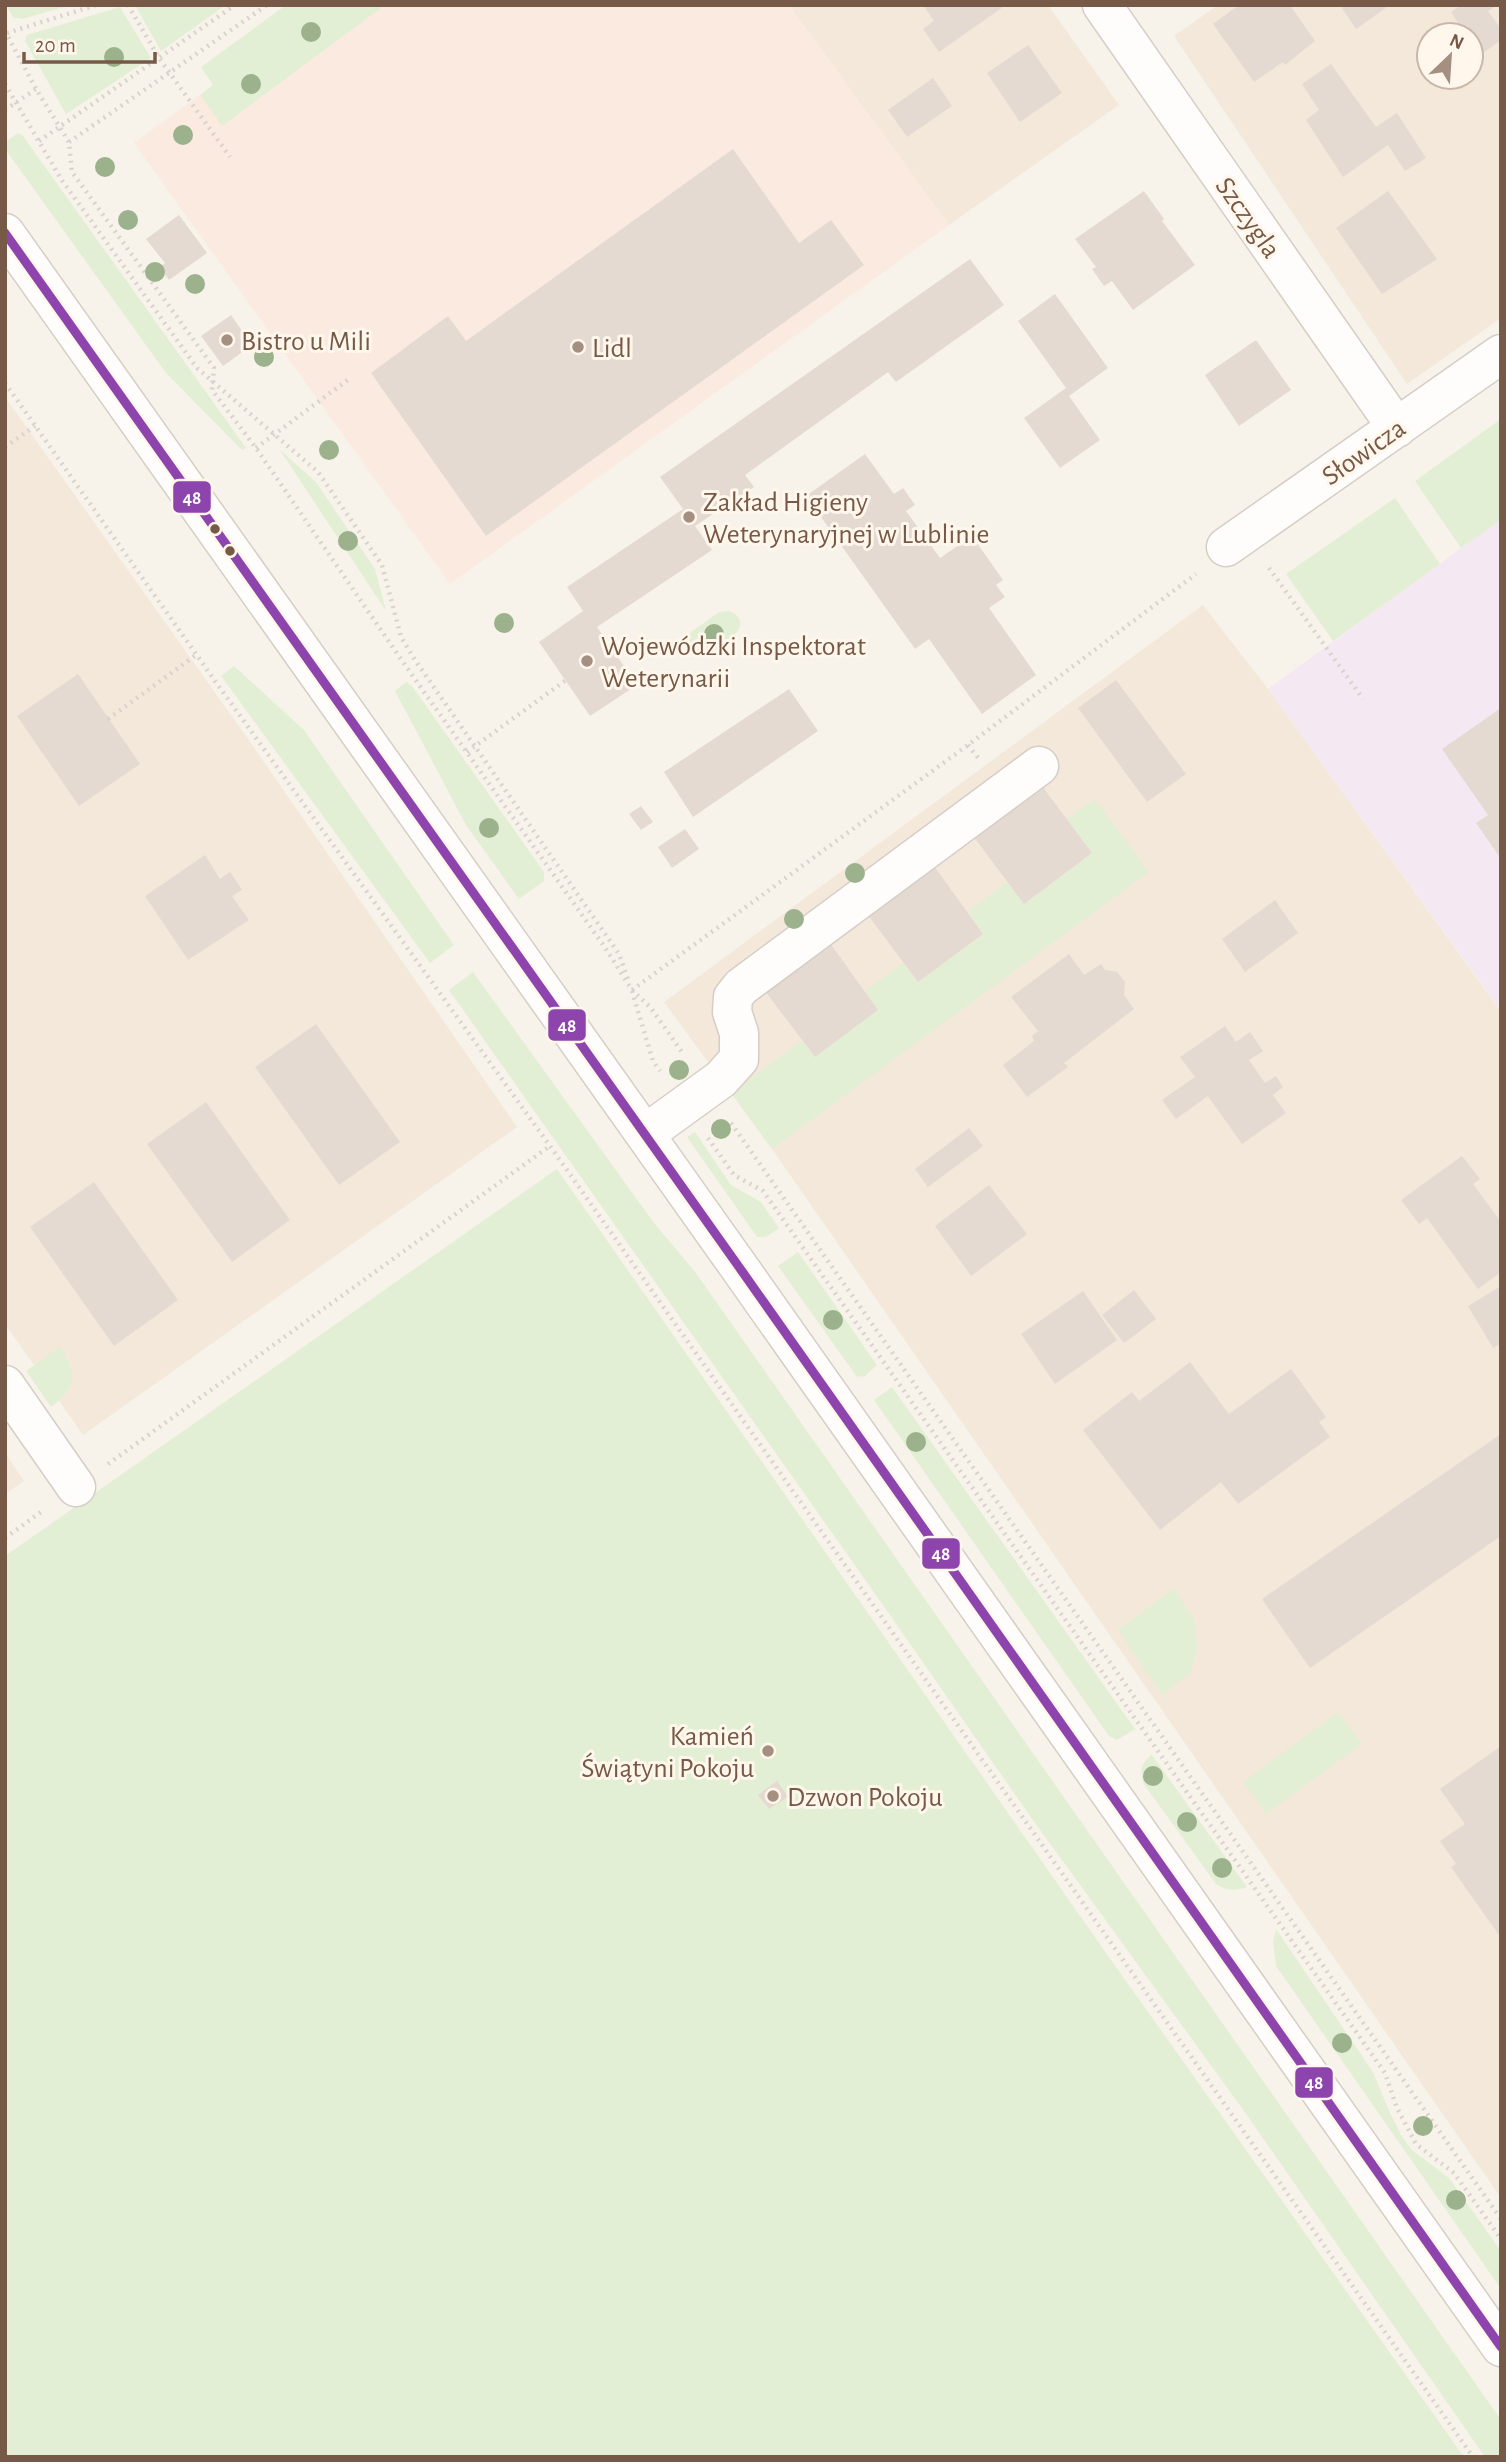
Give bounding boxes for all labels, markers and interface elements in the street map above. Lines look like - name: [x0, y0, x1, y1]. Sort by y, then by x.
- scale bar: [24, 21, 156, 65]
- north arrow: [1415, 21, 1485, 91]
- text: N: [1447, 31, 1467, 53]
- text: 20 m: [35, 35, 76, 56]
- street label: Szczygla: [1210, 173, 1285, 264]
- place label: Bistro u Mili: [241, 328, 371, 356]
- marker: Bistro u Mili: [219, 332, 235, 348]
- place label: Lidl: [592, 335, 632, 363]
- marker: Lidl: [570, 339, 586, 355]
- street label: Słowicza: [1317, 414, 1411, 491]
- line badge: 48: [172, 480, 212, 514]
- text: 48: [183, 489, 201, 508]
- place label: Zakład Higieny Weterynaryjnej w Lublinie: [703, 489, 989, 549]
- marker: Zakład Higieny Weterynaryjnej w Lublinie: [681, 509, 697, 525]
- unlabelled marker: [208, 522, 222, 536]
- unlabelled marker: [223, 544, 237, 558]
- place label: Wojewódzki Inspektorat Weterynarii: [601, 633, 866, 693]
- marker: Wojewódzki Inspektorat Weterynarii: [579, 653, 595, 669]
- line badge: 48: [547, 1008, 587, 1042]
- text: 48: [558, 1017, 576, 1036]
- line badge: 48: [921, 1537, 961, 1570]
- text: 48: [932, 1545, 950, 1564]
- place label: Kamień Świątyni Pokoju: [581, 1723, 754, 1783]
- marker: Kamień Świątyni Pokoju: [760, 1743, 776, 1759]
- place label: Dzwon Pokoju: [787, 1784, 943, 1812]
- marker: Dzwon Pokoju: [765, 1788, 781, 1804]
- line badge: 48: [1294, 2066, 1334, 2099]
- text: 48: [1305, 2074, 1323, 2093]

